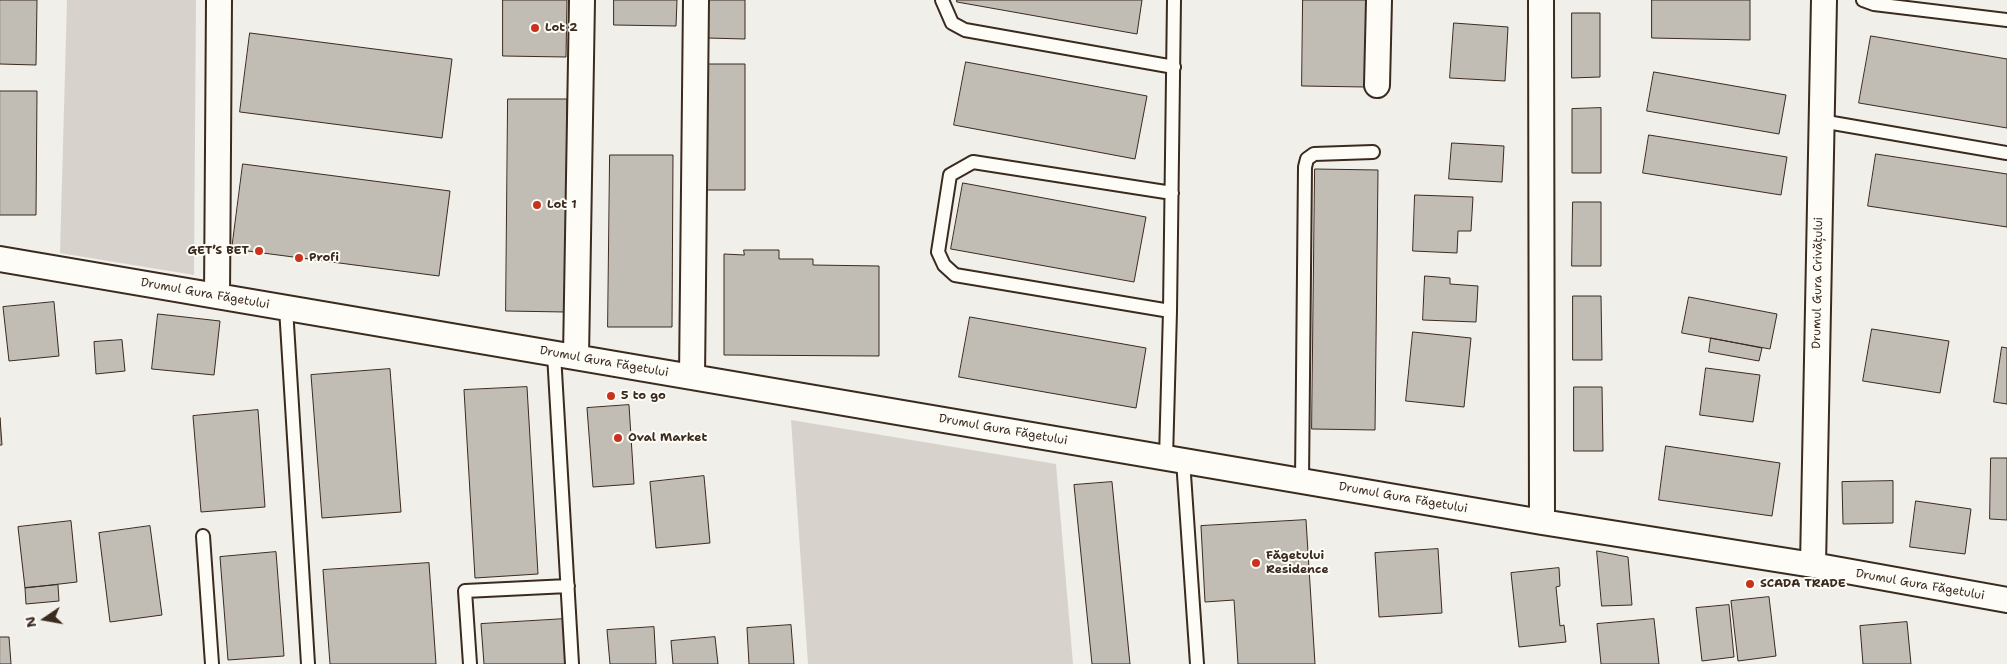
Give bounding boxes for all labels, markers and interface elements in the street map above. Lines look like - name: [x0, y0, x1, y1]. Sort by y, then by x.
- place label: Lot 2: [545, 21, 578, 35]
- marker: Lot 2: [529, 22, 541, 34]
- place label: Lot 1: [547, 198, 577, 212]
- marker: Lot 1: [531, 199, 543, 211]
- street label: Drumul Gura Crivățului: [1810, 217, 1826, 349]
- place label: GET’S BET: [187, 244, 249, 258]
- marker: GET’S BET: [253, 245, 265, 257]
- place label: Profi: [309, 251, 339, 265]
- marker: Profi: [293, 252, 305, 264]
- street label: Drumul Gura Făgetului: [139, 276, 271, 312]
- street label: Drumul Gura Făgetului: [538, 344, 670, 380]
- place label: 5 to go: [621, 389, 666, 403]
- marker: 5 to go: [605, 390, 617, 402]
- street label: Drumul Gura Făgetului: [937, 412, 1069, 448]
- place label: Oval Market: [628, 431, 707, 445]
- marker: Oval Market: [612, 432, 624, 444]
- street label: Drumul Gura Făgetului: [1337, 480, 1469, 516]
- place label: Făgetului Residence: [1266, 549, 1329, 577]
- marker: Făgetului Residence: [1250, 557, 1262, 569]
- street label: Drumul Gura Făgetului: [1854, 567, 1986, 603]
- place label: SCADA TRADE: [1760, 577, 1846, 591]
- marker: SCADA TRADE: [1744, 578, 1756, 590]
- north arrow: [20, 594, 70, 644]
- text: N: [20, 615, 40, 629]

